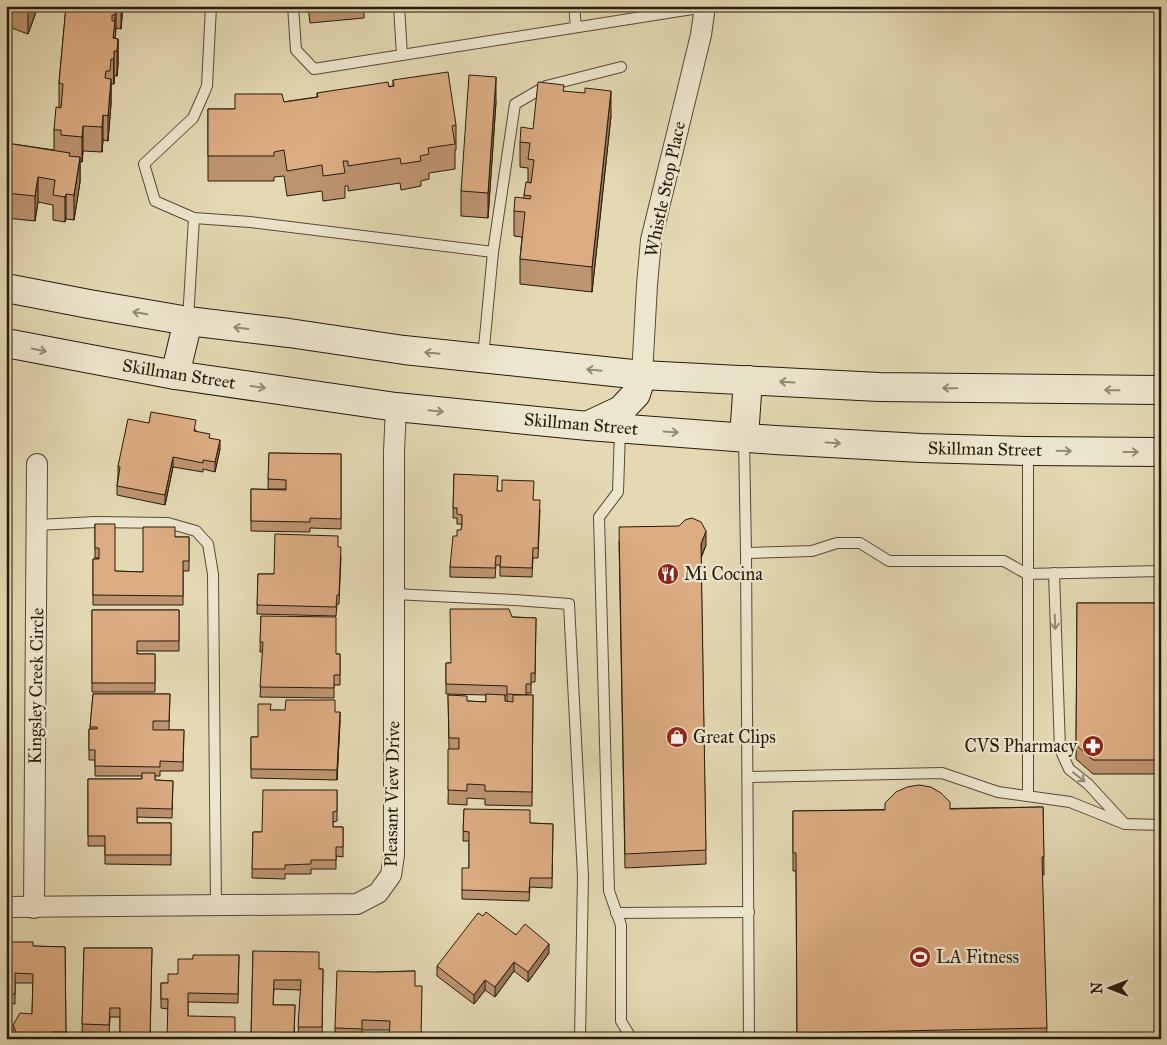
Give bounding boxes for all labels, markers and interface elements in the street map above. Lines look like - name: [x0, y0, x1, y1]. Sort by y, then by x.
- street label: Whistle Stop Place: [640, 119, 690, 259]
- one-way arrow: [133, 307, 149, 317]
- one-way arrow: [233, 323, 249, 333]
- one-way arrow: [30, 345, 46, 355]
- one-way arrow: [424, 348, 440, 358]
- street label: Skillman Street: [121, 354, 238, 394]
- one-way arrow: [586, 365, 602, 375]
- one-way arrow: [779, 378, 795, 387]
- one-way arrow: [249, 382, 265, 392]
- one-way arrow: [942, 383, 958, 393]
- one-way arrow: [1104, 385, 1120, 394]
- one-way arrow: [428, 406, 444, 415]
- street label: Skillman Street: [523, 408, 640, 440]
- one-way arrow: [663, 428, 679, 437]
- street label: Skillman Street: [928, 437, 1043, 461]
- one-way arrow: [825, 438, 841, 447]
- one-way arrow: [1056, 446, 1072, 456]
- one-way arrow: [1122, 447, 1139, 457]
- restaurant icon: Mi Cocina: [656, 562, 680, 586]
- place label: Mi Cocina: [684, 563, 763, 585]
- street label: Kingsley Creek Circle: [24, 607, 49, 765]
- one-way arrow: [1051, 613, 1060, 629]
- street label: Pleasant View Drive: [380, 721, 404, 867]
- shop icon: Great Clips: [665, 725, 689, 749]
- place label: Great Clips: [693, 726, 776, 748]
- pharmacy icon: CVS Pharmacy: [1081, 734, 1105, 758]
- place label: CVS Pharmacy: [965, 735, 1078, 757]
- one-way arrow: [1072, 772, 1085, 783]
- sports icon: LA Fitness: [908, 945, 932, 969]
- place label: LA Fitness: [936, 946, 1019, 968]
- north arrow: [1084, 962, 1134, 1012]
- text: N: [1089, 982, 1106, 994]

